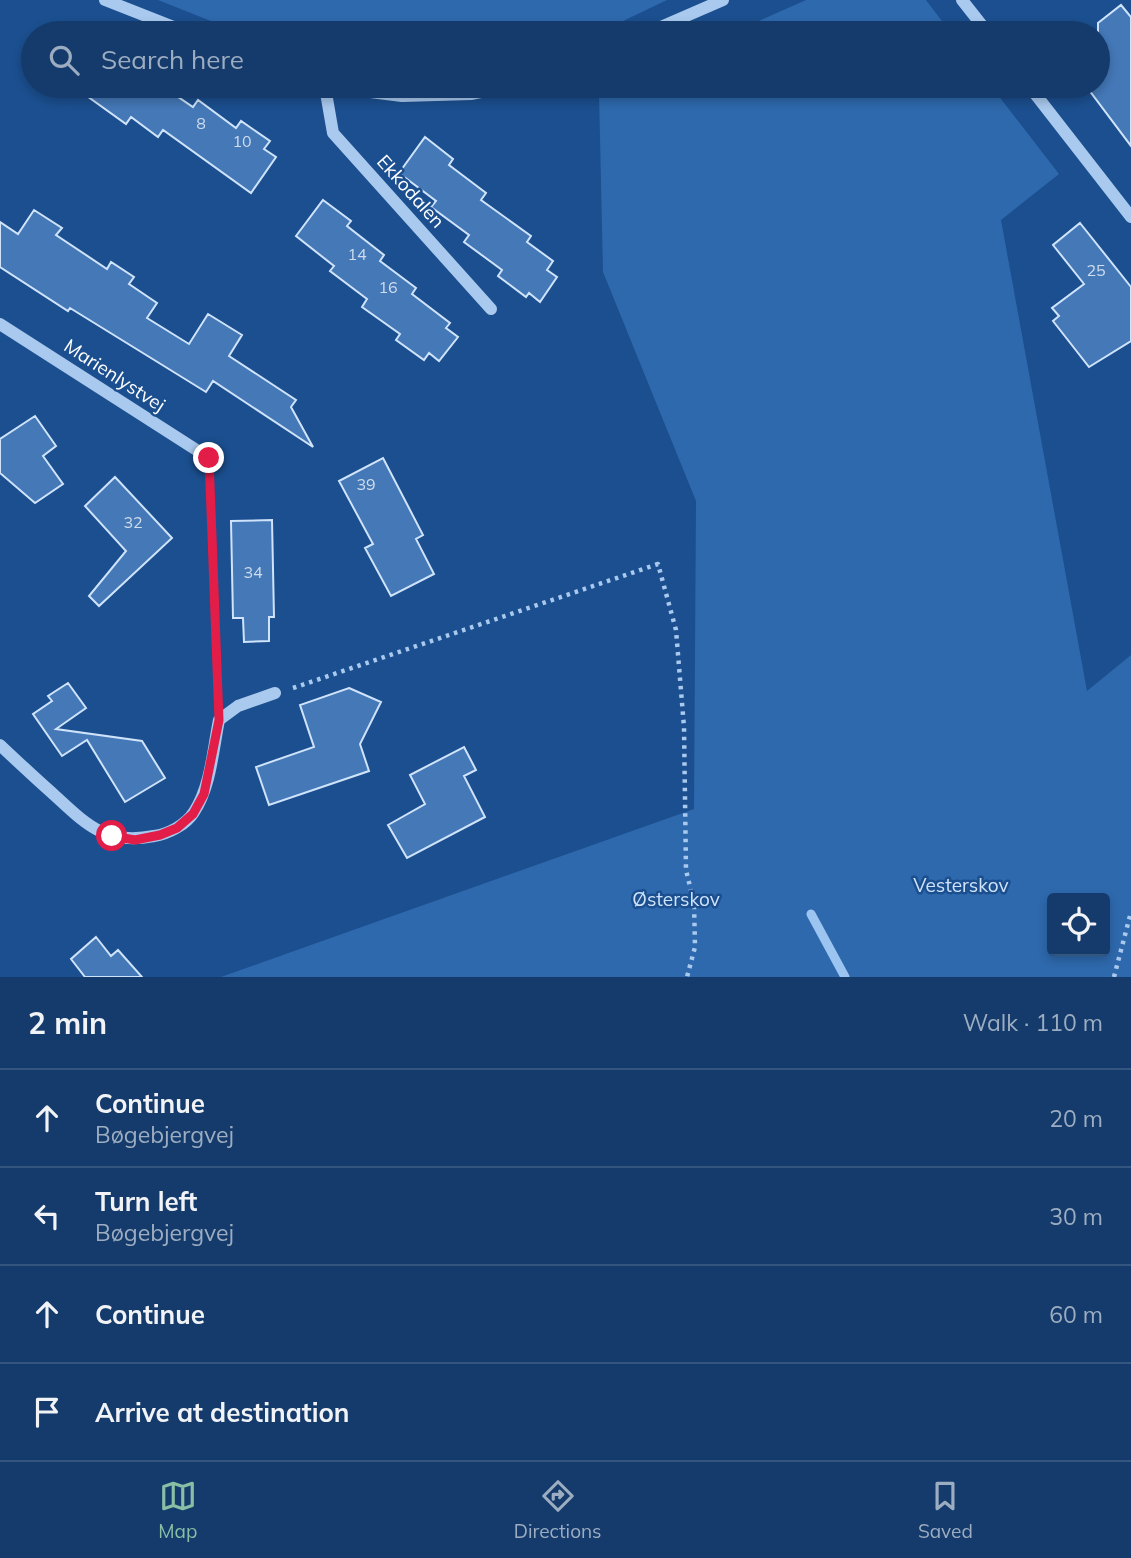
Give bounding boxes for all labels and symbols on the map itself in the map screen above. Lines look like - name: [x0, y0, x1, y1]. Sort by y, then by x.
- house number: 8: [196, 113, 206, 133]
- house number: 10: [232, 131, 252, 151]
- street label: Ekkodalen: [372, 149, 450, 233]
- house number: 14: [347, 244, 367, 264]
- house number: 25: [1086, 260, 1106, 280]
- house number: 16: [378, 277, 398, 297]
- street label: Marienlystvej: [60, 333, 170, 417]
- route end: [193, 442, 224, 473]
- house number: 39: [356, 474, 376, 494]
- house number: 32: [123, 512, 143, 532]
- house number: 34: [243, 562, 263, 582]
- route start: [96, 820, 127, 851]
- park label: Vesterskov: [913, 873, 1009, 897]
- park label: Østerskov: [632, 887, 720, 911]

